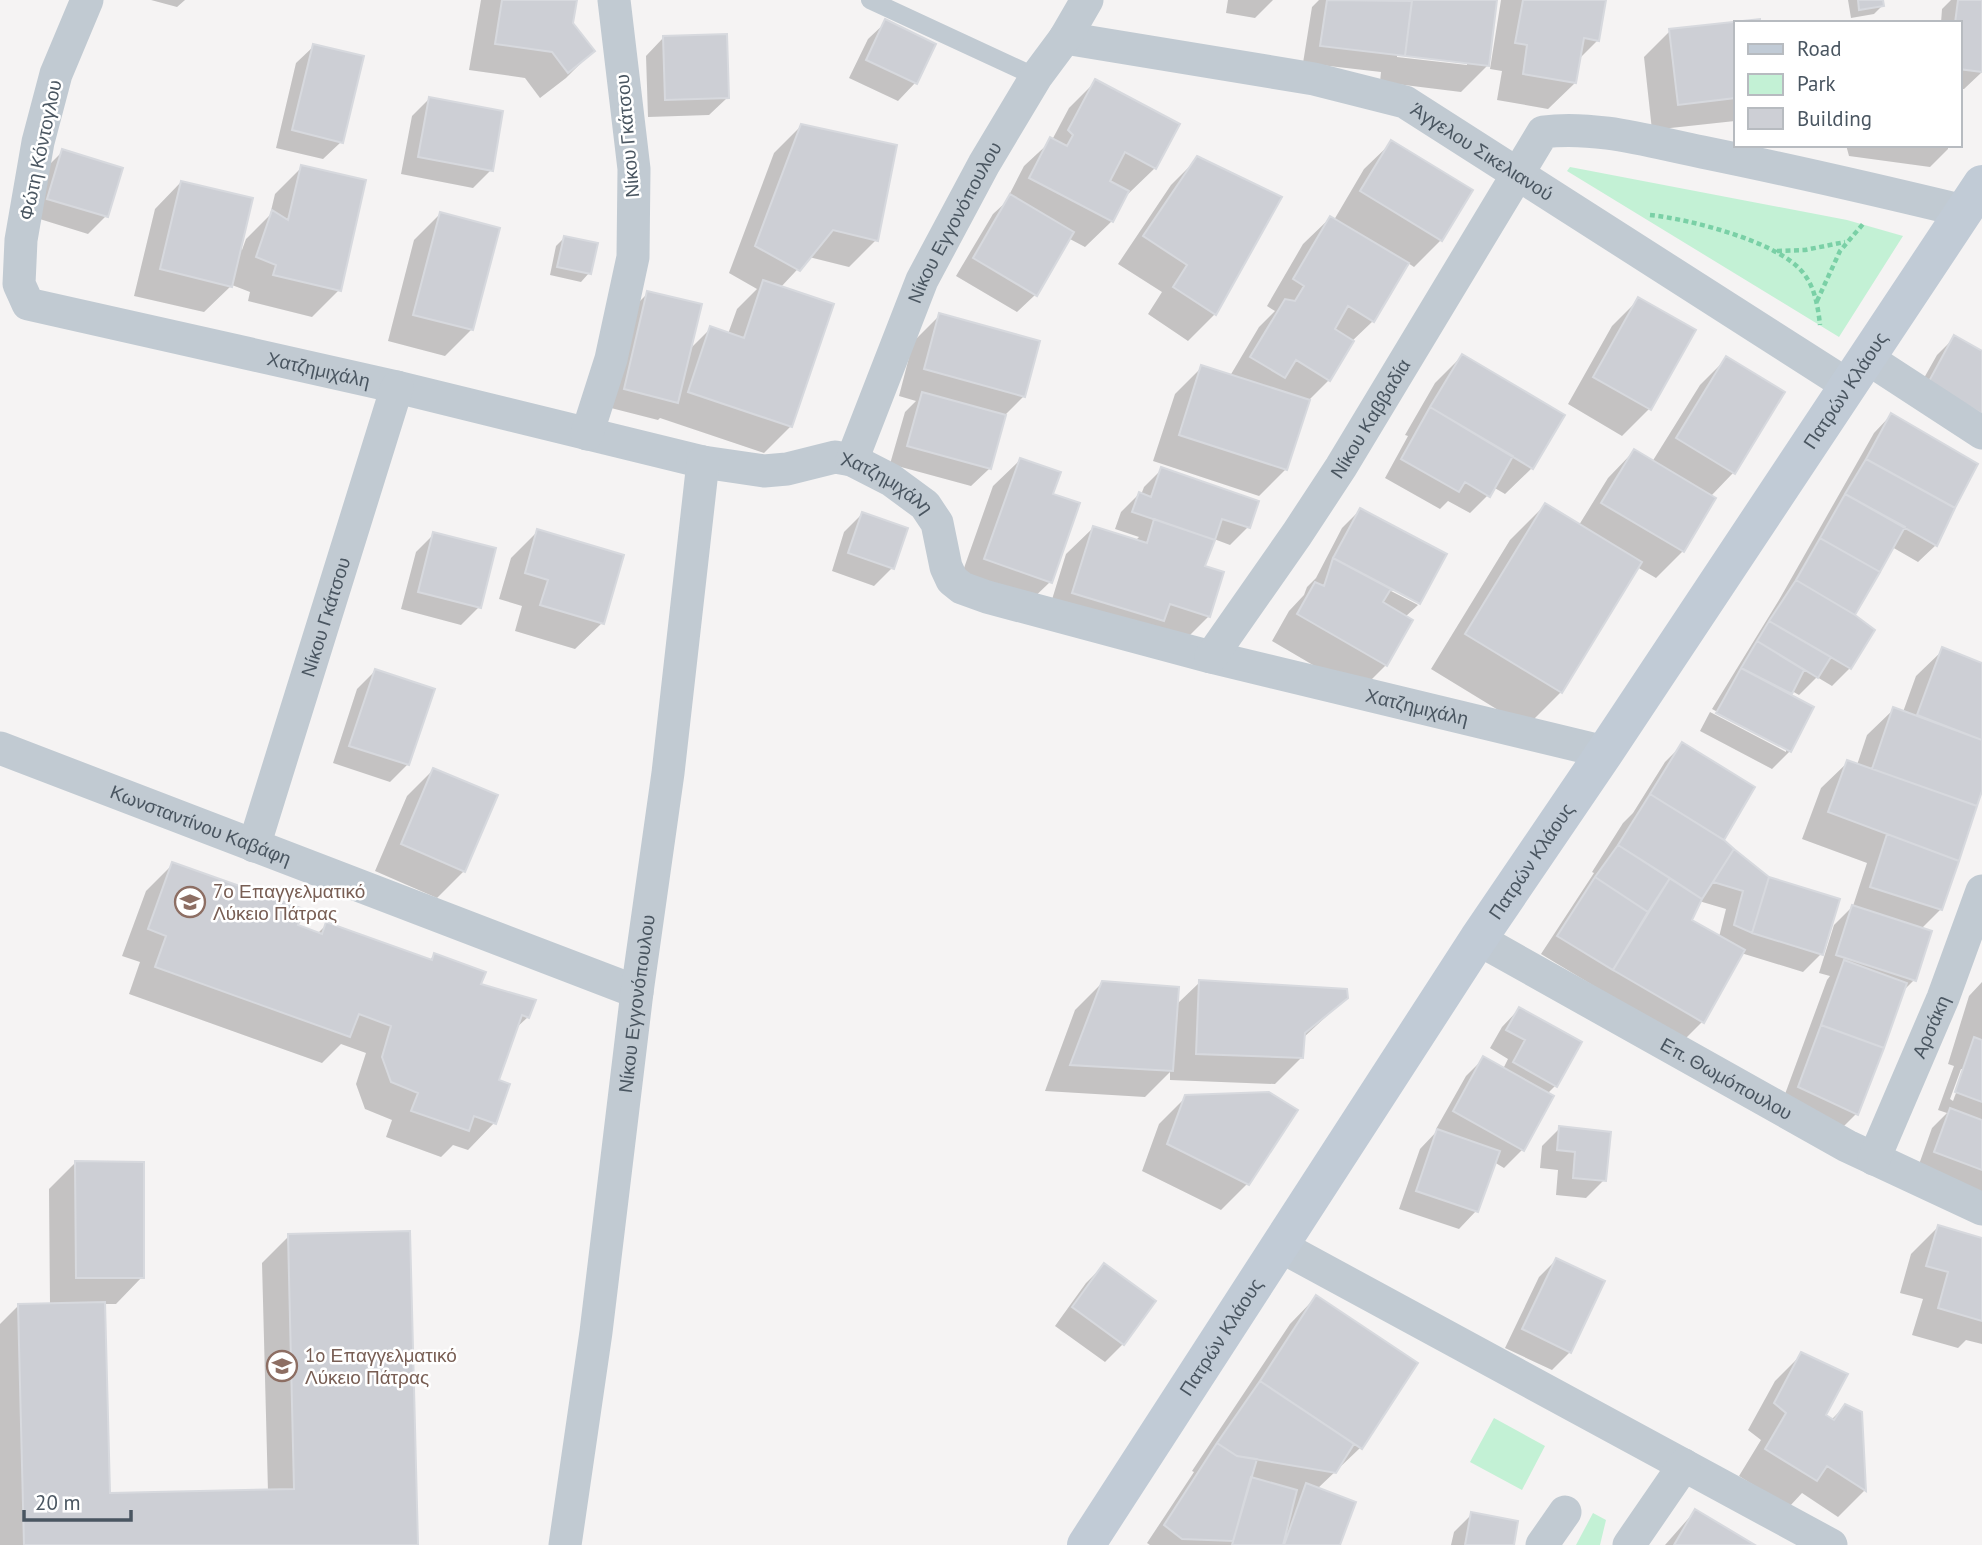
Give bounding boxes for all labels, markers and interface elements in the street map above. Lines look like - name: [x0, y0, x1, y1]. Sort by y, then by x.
- legend: [1734, 21, 1961, 147]
- text: Road: [1797, 35, 1841, 62]
- text: Park: [1797, 70, 1836, 97]
- street label: Νίκου Γκάτσου: [610, 73, 644, 199]
- street label: Φώτη Κόντογλου: [13, 78, 67, 222]
- street label: Άγγελου Σικελιανού: [1407, 97, 1558, 206]
- text: Building: [1797, 105, 1872, 132]
- street label: Νίκου Εγγονόπουλου: [902, 137, 1007, 307]
- street label: Πατρών Κλάους: [1798, 327, 1893, 453]
- street label: Χατζημιχάλη: [265, 346, 372, 393]
- street label: Νίκου Καββαδία: [1325, 354, 1416, 483]
- street label: Χατζημιχάλη: [839, 446, 939, 518]
- street label: Νίκου Γκάτσου: [295, 554, 355, 680]
- street label: Χατζημιχάλη: [1363, 683, 1471, 731]
- street label: Κωνσταντίνου Καβάφη: [107, 779, 295, 870]
- street label: Πατρών Κλάους: [1483, 798, 1579, 924]
- place label: 7ο Επαγγελματικό Λύκειο Πάτρας: [213, 879, 365, 925]
- school or university icon: 7ο Επαγγελματικό Λύκειο Πάτρας: [173, 885, 207, 919]
- street label: Νίκου Εγγονόπουλου: [613, 913, 660, 1094]
- street label: Αρσάκη: [1907, 991, 1955, 1062]
- street label: Επ. Θωμόπουλου: [1656, 1032, 1797, 1125]
- street label: Πατρών Κλάους: [1174, 1273, 1268, 1400]
- place label: 1o Επαγγελματικό Λύκειο Πάτρας: [305, 1343, 457, 1389]
- school or university icon: 1o Επαγγελματικό Λύκειο Πάτρας: [265, 1349, 299, 1383]
- scale bar: [24, 1478, 131, 1522]
- text: 20 m: [35, 1489, 81, 1516]

